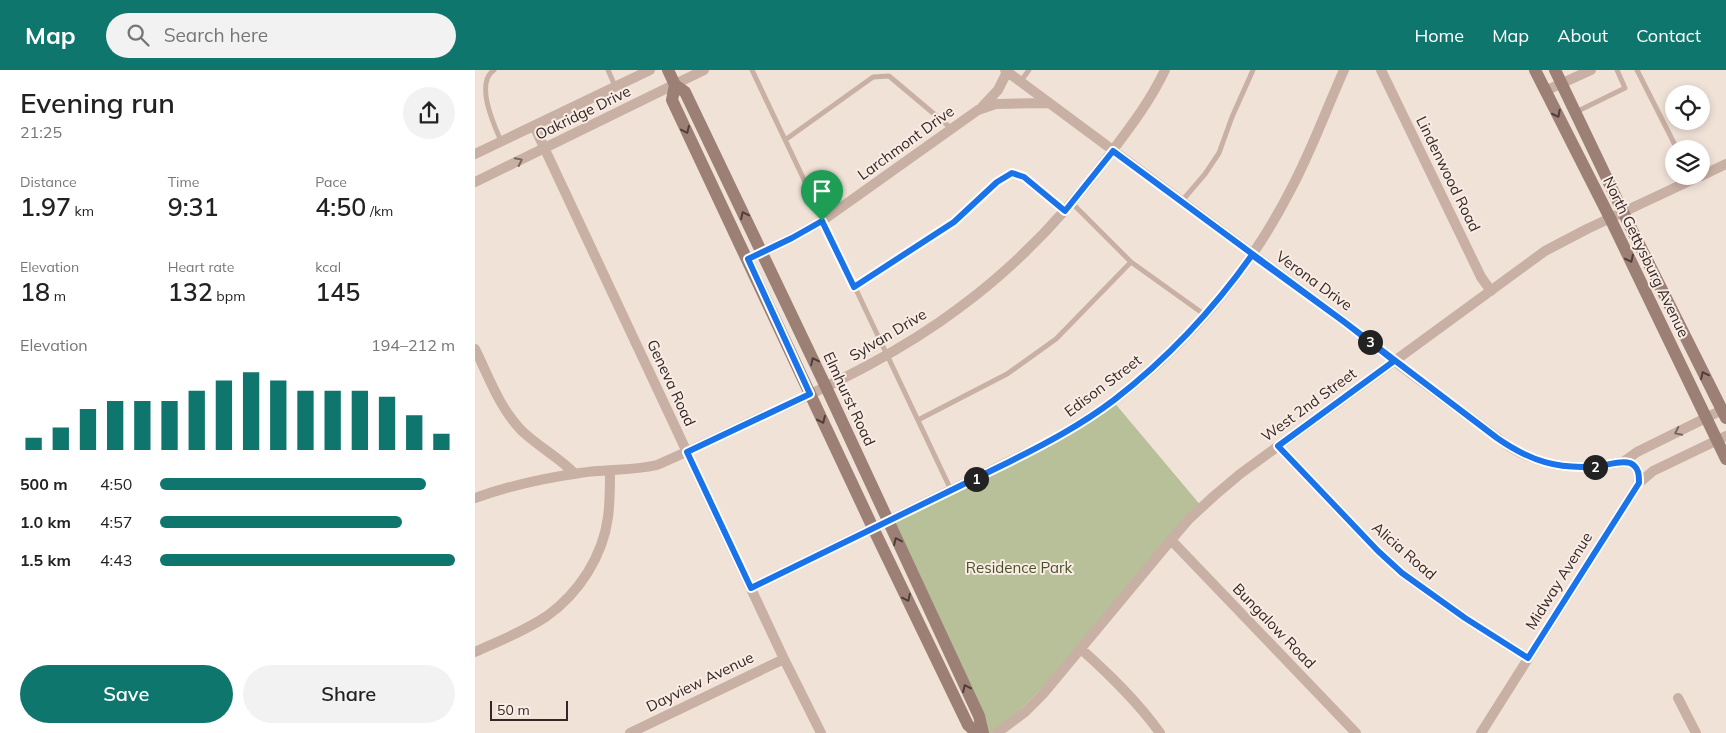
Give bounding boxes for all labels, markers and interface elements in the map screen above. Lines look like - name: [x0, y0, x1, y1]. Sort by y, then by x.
- search box: [106, 13, 456, 58]
- text: Map: [25, 20, 76, 50]
- icon: search: [124, 21, 152, 49]
- text: Search here: [164, 23, 268, 47]
- text: Home: [1414, 24, 1464, 47]
- text: Map: [1492, 24, 1529, 47]
- text: About: [1557, 24, 1608, 47]
- text: Contact: [1636, 24, 1701, 47]
- street label: Oakridge Drive: [532, 81, 634, 144]
- text: Evening run: [20, 85, 175, 120]
- map controls: [1665, 85, 1710, 185]
- button: locate: [1665, 85, 1710, 130]
- button: share: [403, 87, 455, 139]
- street label: Larchmont Drive: [854, 101, 958, 184]
- one-way arrow: [1551, 108, 1561, 117]
- street label: Lindenwood Road: [1412, 113, 1485, 235]
- text: 21:25: [20, 122, 62, 142]
- one-way arrow: [680, 125, 691, 134]
- button: layers: [1665, 140, 1710, 185]
- one-way arrow: [514, 156, 523, 167]
- pin: [801, 170, 843, 221]
- text: Distance: [20, 173, 77, 191]
- text: Time: [168, 173, 199, 191]
- text: Pace: [315, 173, 347, 191]
- street label: North Gettysburg Avenue: [1599, 173, 1694, 340]
- icon: arrive: [808, 177, 836, 205]
- text: 1.97: [20, 191, 71, 222]
- text: 9:31: [168, 191, 219, 222]
- text: 4:50: [315, 191, 366, 222]
- text: km: [71, 202, 94, 220]
- text: /km: [366, 202, 393, 220]
- one-way arrow: [740, 211, 750, 220]
- street label: Verona Drive: [1272, 247, 1356, 315]
- one-way arrow: [1623, 254, 1634, 263]
- text: Elevation: [20, 258, 79, 276]
- text: Heart rate: [168, 258, 234, 276]
- text: kcal: [315, 258, 341, 276]
- text: 18: [20, 276, 50, 307]
- text: 132: [168, 276, 213, 307]
- text: 145: [315, 276, 360, 307]
- text: m: [50, 287, 66, 305]
- text: bpm: [213, 287, 245, 305]
- street label: Sylvan Drive: [846, 304, 930, 365]
- pin: 3: [1357, 330, 1383, 354]
- text: 3: [1366, 333, 1375, 351]
- text: Elevation: [20, 335, 88, 355]
- text: 194–212 m: [371, 335, 455, 355]
- street label: Geneva Road: [643, 336, 700, 429]
- street label: Elmhurst Road: [819, 349, 880, 449]
- street label: Edison Street: [1060, 350, 1145, 421]
- one-way arrow: [810, 357, 820, 366]
- street label: West 2nd Street: [1258, 364, 1360, 445]
- one-way arrow: [1700, 371, 1710, 380]
- one-way arrow: [816, 415, 826, 424]
- one-way arrow: [1675, 426, 1684, 436]
- pin: 2: [1583, 454, 1607, 480]
- text: 2: [1591, 458, 1600, 476]
- pin: 1: [963, 466, 989, 492]
- text: 1: [972, 470, 981, 488]
- text: 500 m: [20, 474, 68, 494]
- text: 4:50: [100, 474, 132, 494]
- text: 1.0 km: [20, 512, 71, 532]
- text: 4:57: [100, 512, 132, 532]
- street label: Alicia Road: [1368, 518, 1440, 584]
- street label: Midway Avenue: [1521, 528, 1596, 633]
- one-way arrow: [893, 537, 903, 546]
- text: 1.5 km: [20, 550, 71, 570]
- text: 4:43: [100, 550, 132, 570]
- park label: Residence Park: [966, 558, 1072, 577]
- street label: Bungalow Road: [1229, 579, 1320, 672]
- one-way arrow: [901, 593, 911, 602]
- street label: Dayview Avenue: [643, 647, 757, 716]
- button: Save: [20, 665, 233, 723]
- button: Share: [243, 665, 455, 723]
- one-way arrow: [961, 684, 972, 693]
- scale bar: [490, 698, 567, 721]
- text: 50 m: [497, 701, 530, 719]

